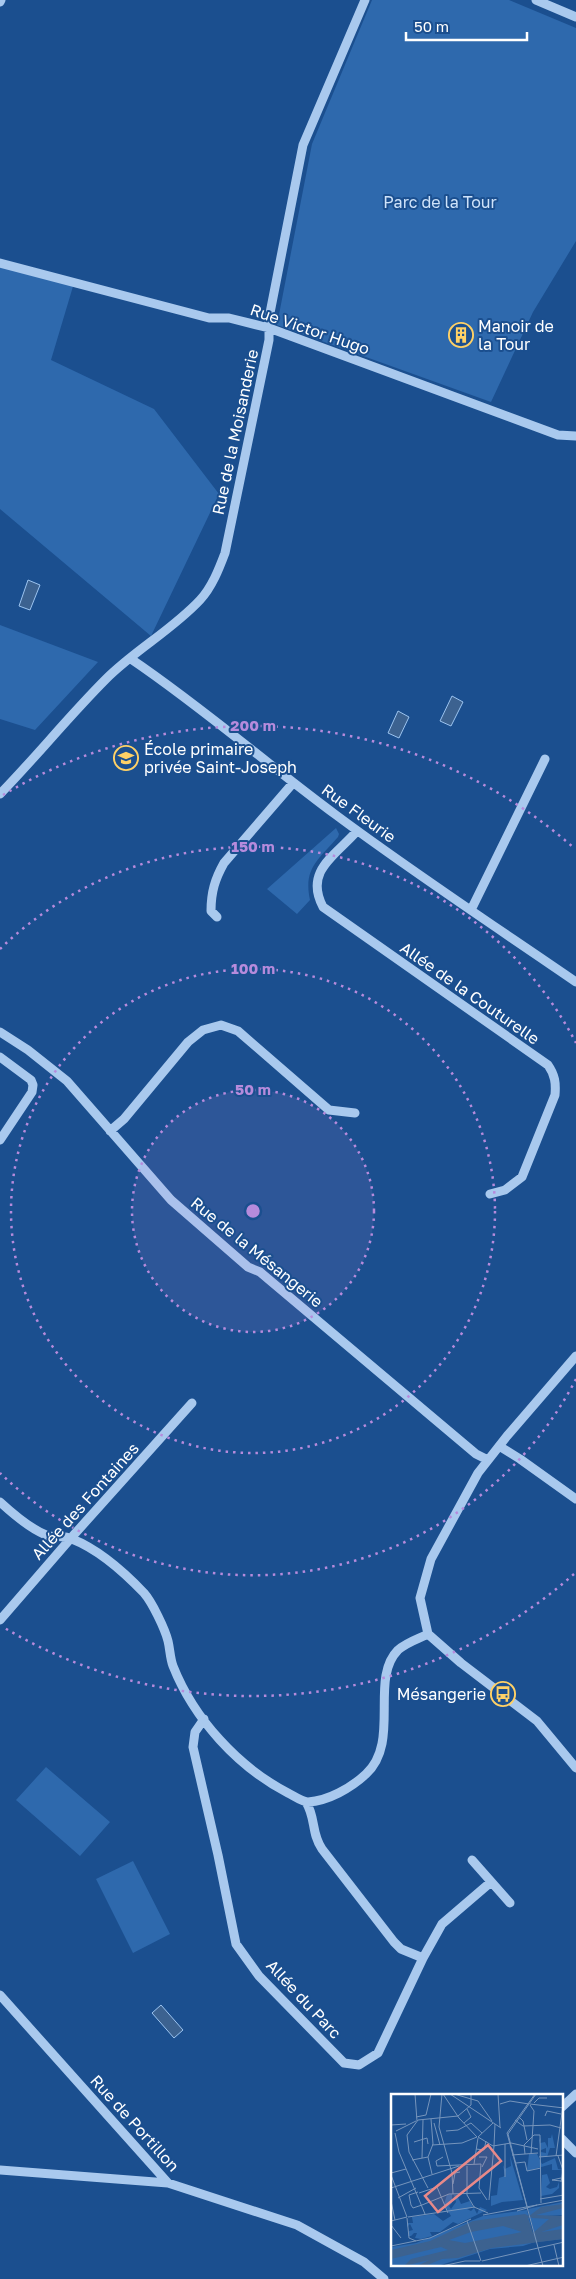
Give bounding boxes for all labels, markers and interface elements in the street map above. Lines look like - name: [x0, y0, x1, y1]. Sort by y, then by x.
- scale bar: [406, 10, 527, 42]
- text: 50 m: [414, 17, 449, 35]
- park label: Parc de la Tour: [383, 192, 497, 212]
- street label: Rue Victor Hugo: [248, 299, 372, 359]
- place label: Manoir de la Tour: [478, 316, 554, 354]
- building icon: Manoir de la Tour: [448, 322, 474, 348]
- street label: Rue de la Moisanderie: [208, 347, 262, 517]
- text: 200 m: [230, 716, 276, 734]
- place label: École primaire privée Saint-Joseph: [144, 739, 297, 777]
- school or university icon: École primaire privée Saint-Joseph: [113, 745, 139, 771]
- street label: Rue Fleurie: [318, 779, 400, 847]
- text: 150 m: [231, 837, 275, 855]
- street label: Allée de la Couturelle: [397, 937, 543, 1049]
- text: 100 m: [231, 959, 275, 977]
- text: 50 m: [235, 1080, 271, 1098]
- street label: Rue de la Mésangerie: [187, 1193, 327, 1311]
- centre of rings: [244, 1202, 262, 1220]
- street label: Allée des Fontaines: [27, 1438, 143, 1564]
- bus stop icon: Mésangerie: [490, 1681, 516, 1707]
- place label: Mésangerie: [397, 1684, 486, 1704]
- street label: Allée du Parc: [262, 1955, 346, 2043]
- street label: Rue de Portillon: [86, 2070, 184, 2176]
- inset map: [391, 2094, 564, 2266]

